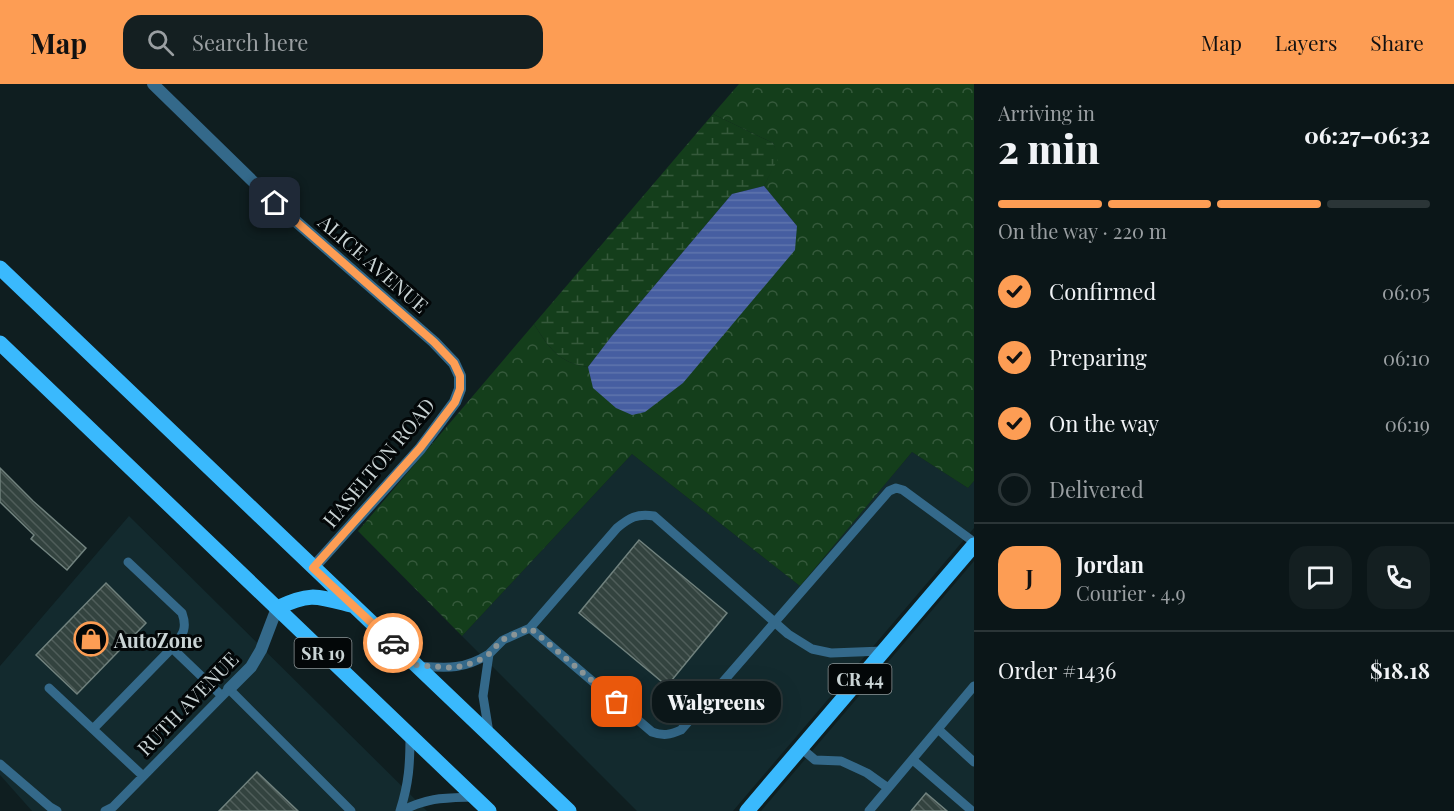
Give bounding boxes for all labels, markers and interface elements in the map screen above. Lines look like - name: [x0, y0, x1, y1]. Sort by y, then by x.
- search box: [123, 15, 543, 69]
- text: Map: [30, 24, 87, 61]
- icon: search: [144, 26, 177, 59]
- text: Search here: [192, 27, 308, 57]
- text: Map: [1201, 28, 1242, 56]
- text: Layers: [1275, 28, 1337, 56]
- text: Share: [1370, 28, 1424, 56]
- text: Arriving in: [998, 99, 1095, 126]
- text: 06:27–06:32: [1304, 120, 1430, 150]
- text: 2 min: [998, 122, 1100, 174]
- pin: [249, 177, 300, 228]
- icon: home: [258, 186, 291, 219]
- street label: ALICE AVENUE: [313, 207, 435, 318]
- text: On the way · 220 m: [998, 217, 1167, 244]
- icon: check: [998, 275, 1031, 308]
- text: Confirmed: [1049, 276, 1156, 306]
- text: 06:05: [1382, 278, 1430, 305]
- icon: check: [998, 341, 1031, 374]
- text: Preparing: [1049, 342, 1147, 372]
- text: 06:10: [1383, 344, 1430, 371]
- street label: HASELTON ROAD: [316, 392, 440, 532]
- icon: check: [998, 407, 1031, 440]
- text: On the way: [1049, 408, 1159, 438]
- text: 06:19: [1385, 410, 1430, 437]
- text: Delivered: [1049, 474, 1144, 504]
- button: chat: [1289, 546, 1352, 609]
- button: phone: [1367, 546, 1430, 609]
- text: Jordan: [1076, 549, 1144, 579]
- text: J: [1025, 562, 1034, 592]
- text: Courier · 4.9: [1076, 579, 1186, 606]
- courier: [363, 613, 423, 673]
- shop icon: AutoZone: [73, 621, 109, 657]
- place label: AutoZone: [113, 626, 203, 653]
- icon: car: [377, 627, 410, 660]
- road number: SR 19: [294, 638, 352, 668]
- street label: RUTH AVENUE: [131, 645, 243, 761]
- text: Order #1436: [998, 655, 1116, 685]
- text: $18.18: [1370, 655, 1430, 685]
- road number: CR 44: [828, 664, 892, 694]
- pin: [591, 676, 642, 727]
- callout: Walgreens: [653, 681, 782, 723]
- icon: bag: [600, 685, 633, 718]
- text: Walgreens: [668, 688, 765, 715]

